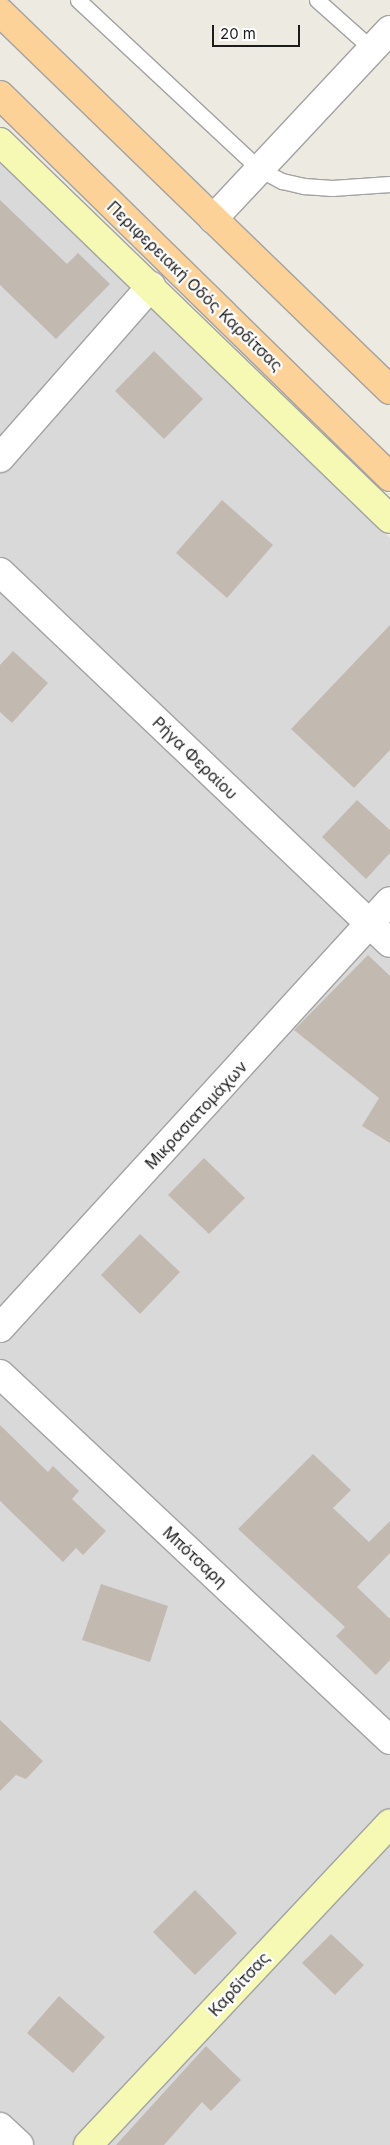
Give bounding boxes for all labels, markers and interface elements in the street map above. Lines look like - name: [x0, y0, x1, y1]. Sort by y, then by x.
- scale bar: [215, 15, 302, 47]
- text: 20 m: [220, 24, 256, 43]
- street label: Περιφερειακή Οδός Καρδίτσας: [103, 197, 287, 375]
- street label: Ρήγα Φεραίου: [149, 713, 241, 803]
- street label: Μικρασιατομάχων: [141, 1057, 251, 1173]
- street label: Μπότσαρη: [159, 1522, 231, 1592]
- street label: Καρδίτσας: [204, 1948, 274, 2020]

